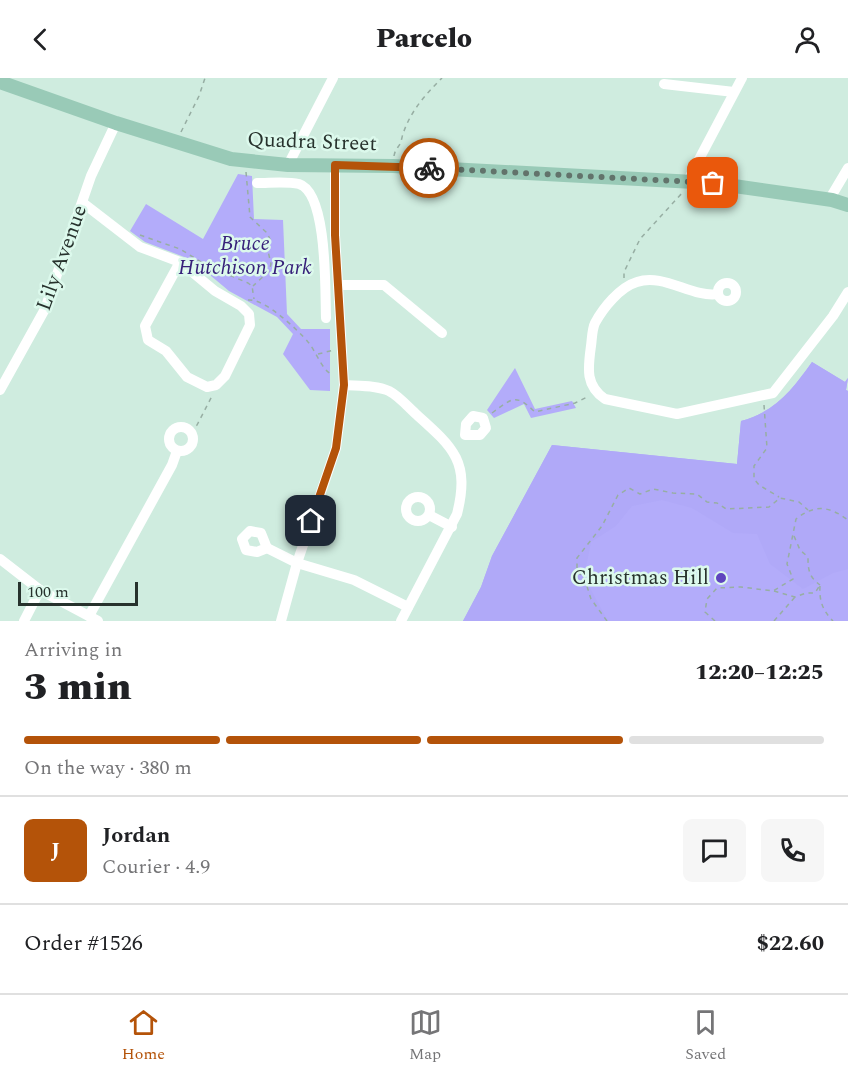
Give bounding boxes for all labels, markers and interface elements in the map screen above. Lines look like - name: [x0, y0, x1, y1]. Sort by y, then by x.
- text: Parcelo: [376, 18, 472, 60]
- icon: back: [24, 23, 57, 56]
- icon: person: [791, 23, 824, 56]
- street label: Quadra Street: [247, 124, 377, 160]
- courier: [399, 138, 459, 198]
- icon: bike: [413, 152, 446, 185]
- pin: [687, 157, 738, 208]
- icon: bag: [696, 166, 729, 199]
- street label: Lily Avenue: [28, 201, 96, 315]
- park label: Bruce Hutchison Park: [178, 228, 312, 284]
- pin: [285, 495, 336, 546]
- icon: home: [294, 504, 327, 537]
- place label: Christmas Hill: [572, 562, 709, 594]
- marker: Christmas Hill: [714, 571, 728, 585]
- scale bar: [18, 579, 138, 606]
- text: 100 m: [27, 580, 69, 604]
- text: Arriving in: [24, 635, 122, 665]
- text: 12:20–12:25: [695, 656, 824, 689]
- text: 3 min: [24, 658, 132, 717]
- text: On the way · 380 m: [24, 753, 192, 783]
- text: Jordan: [102, 819, 170, 852]
- button: chat: [683, 819, 746, 882]
- button: phone: [761, 819, 824, 882]
- text: J: [51, 834, 60, 867]
- text: Courier · 4.9: [102, 852, 210, 882]
- text: Order #1526: [24, 927, 143, 960]
- text: $22.60: [756, 927, 824, 960]
- tab: Home: [122, 1006, 165, 1066]
- tab: Map: [409, 1006, 442, 1066]
- tab: Saved: [685, 1006, 726, 1066]

